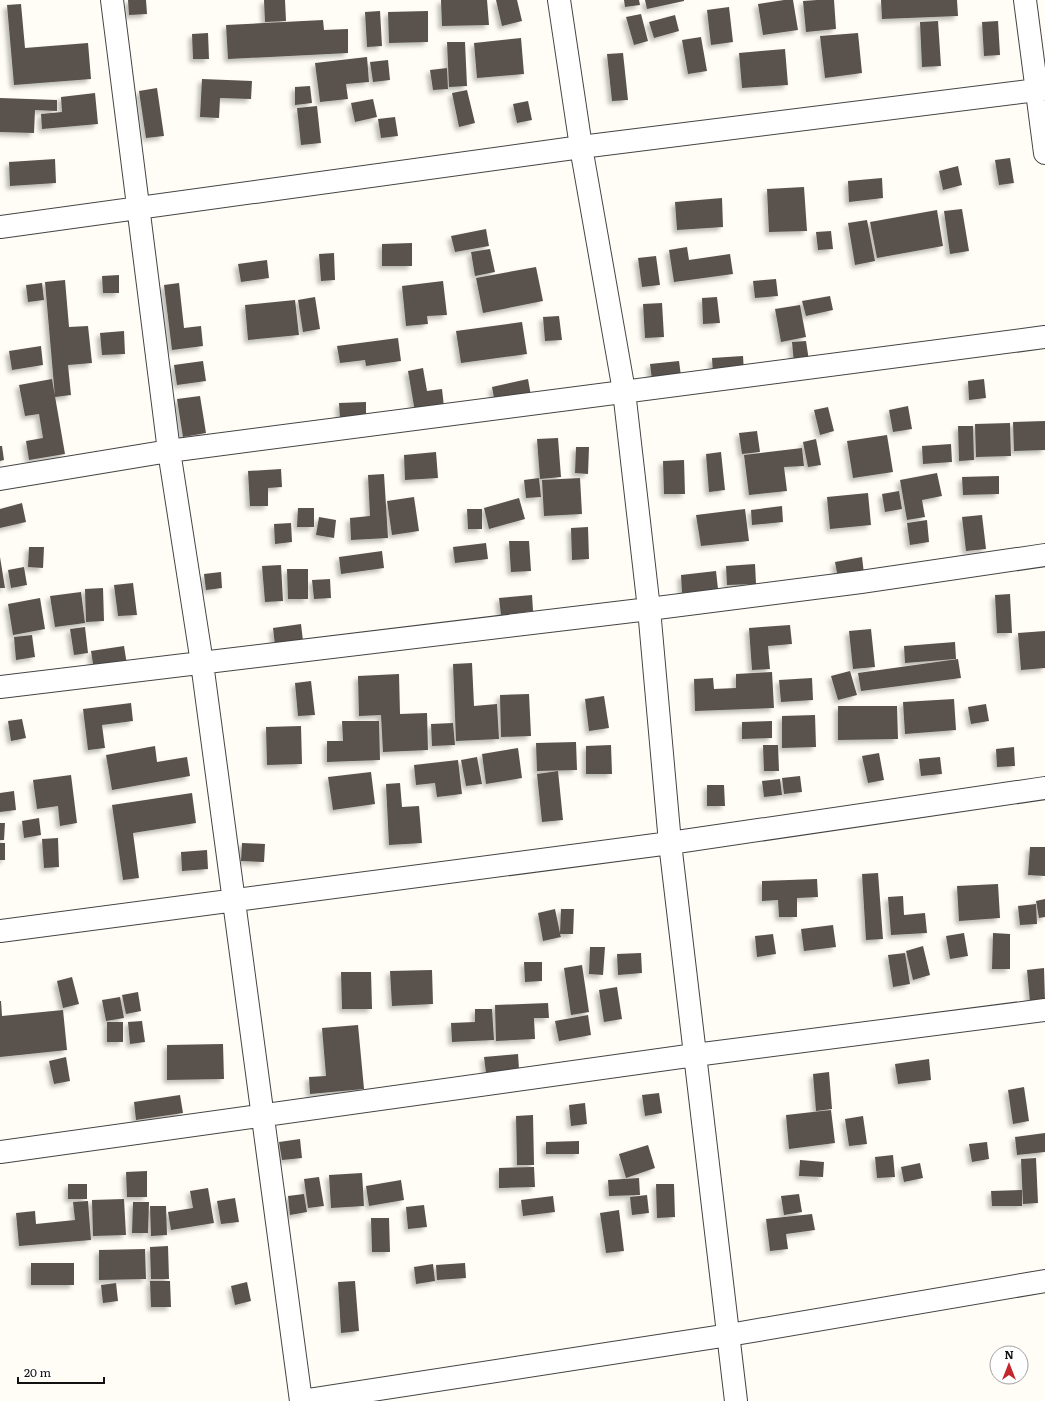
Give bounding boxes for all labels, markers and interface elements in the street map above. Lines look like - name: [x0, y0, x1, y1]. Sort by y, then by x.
- north arrow: [989, 1345, 1029, 1385]
- text: N: [1004, 1346, 1014, 1362]
- scale bar: [18, 1359, 104, 1385]
- text: 20 m: [24, 1363, 51, 1381]

